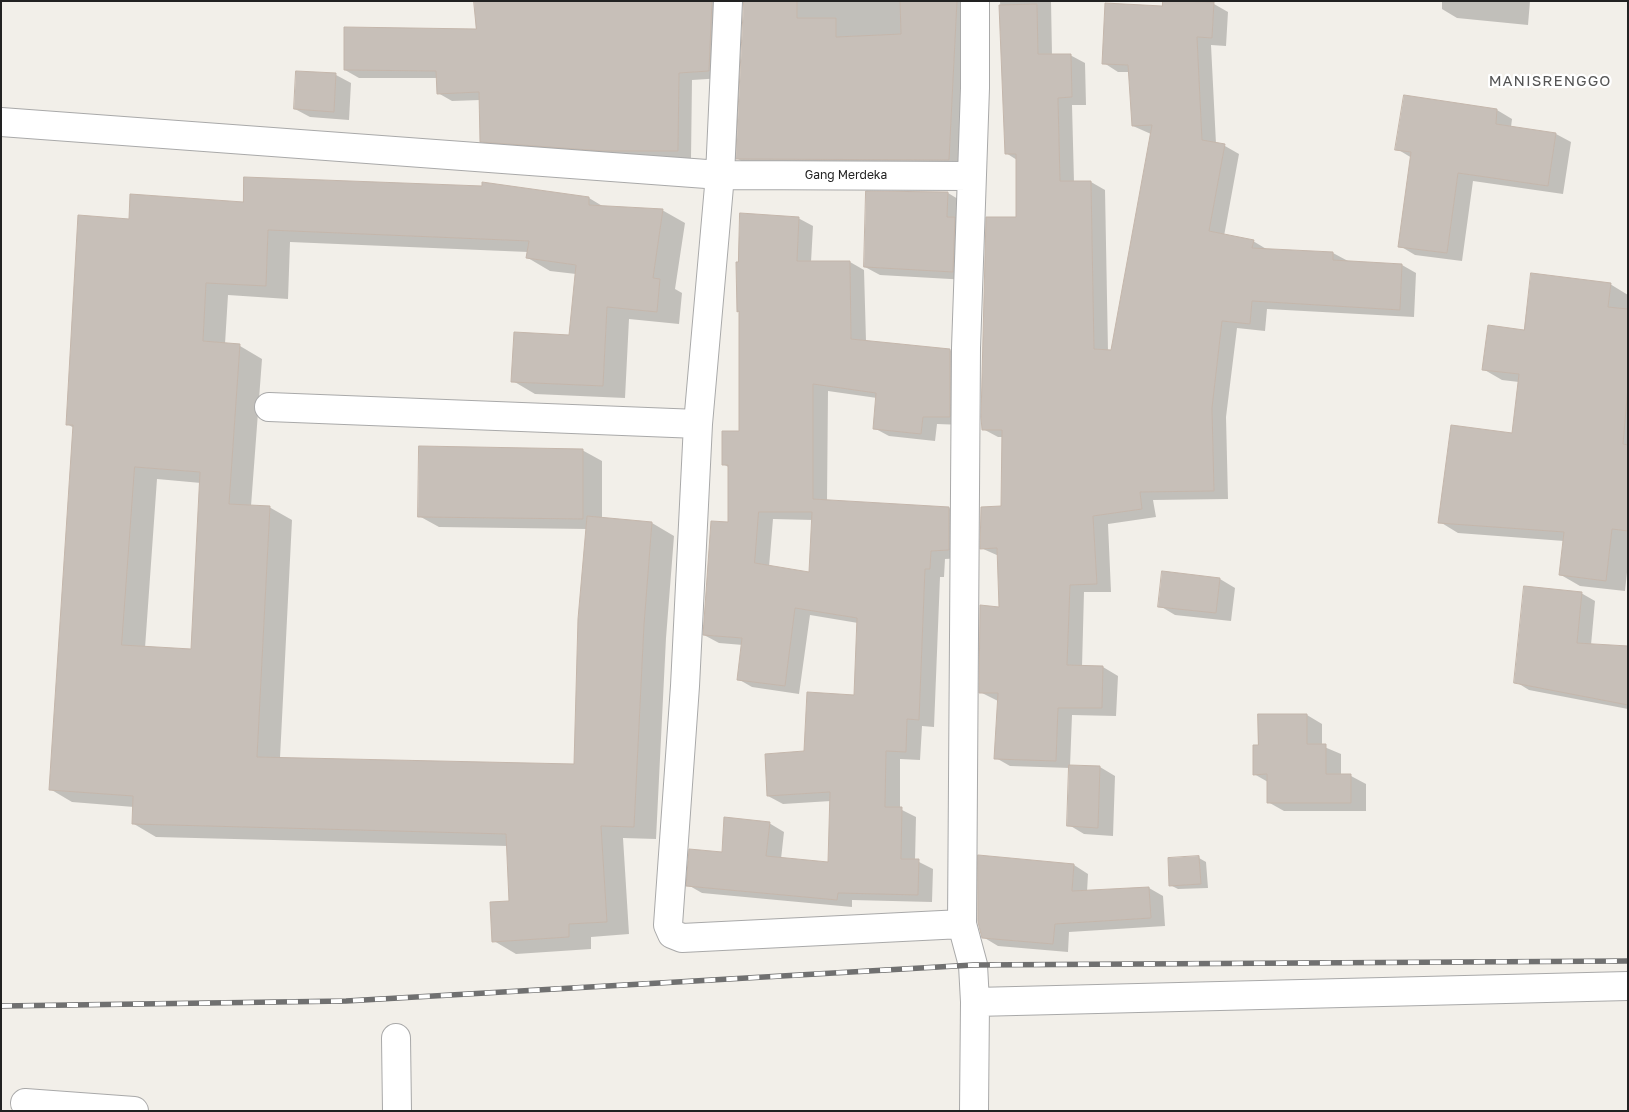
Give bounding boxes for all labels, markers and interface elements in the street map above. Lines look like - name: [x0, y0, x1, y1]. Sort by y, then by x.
- district label: MANISRENGGO: [1487, 72, 1613, 90]
- street label: Gang Merdeka: [805, 168, 887, 182]

